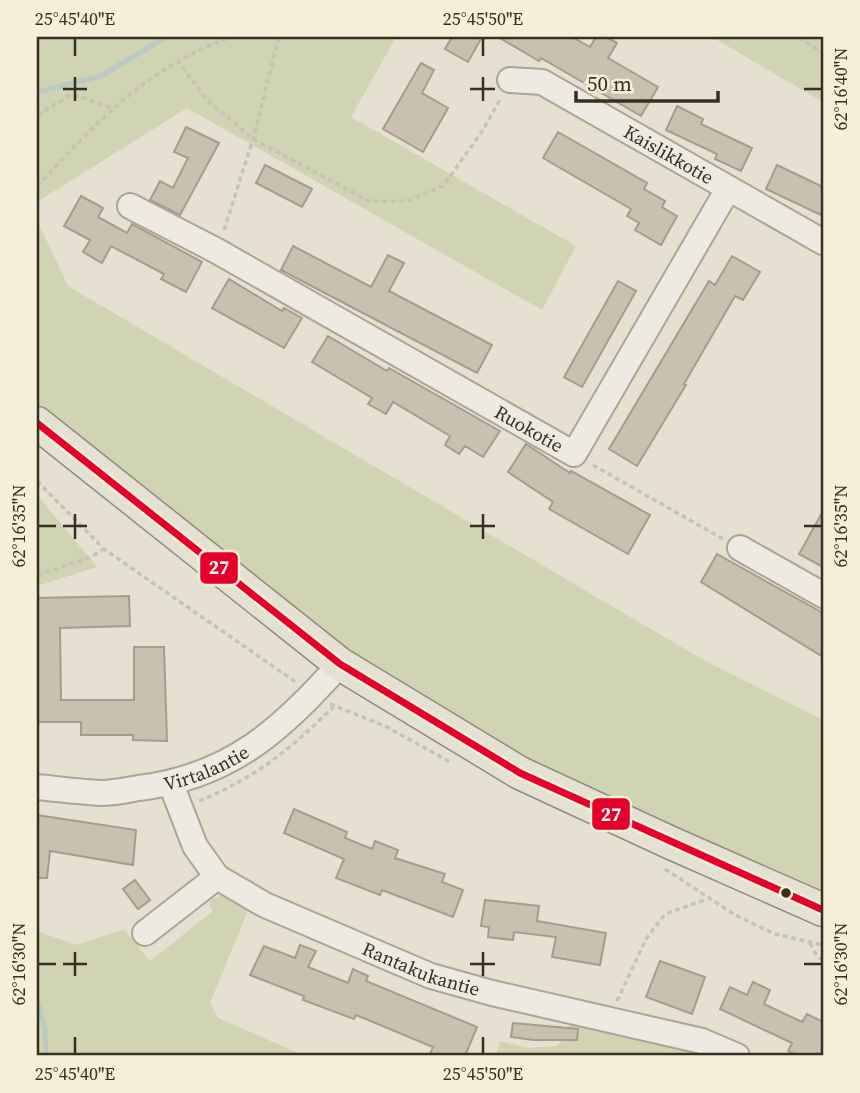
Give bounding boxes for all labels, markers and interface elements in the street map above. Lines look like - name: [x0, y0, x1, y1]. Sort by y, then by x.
- text: 25°45'40"E: [35, 6, 115, 31]
- text: 25°45'50"E: [443, 6, 523, 31]
- text: 62°16'40"N: [828, 48, 853, 130]
- scale bar: [576, 60, 718, 104]
- text: 50 m: [587, 69, 632, 98]
- street label: Kaislikkotie: [619, 118, 718, 190]
- street label: Ruokotie: [490, 399, 568, 458]
- text: 62°16'35"N: [6, 485, 31, 567]
- text: 62°16'35"N: [828, 485, 853, 567]
- line badge: 27: [199, 551, 239, 585]
- text: 27: [209, 554, 229, 580]
- street label: Virtalantie: [161, 739, 254, 797]
- line badge: 27: [591, 797, 631, 831]
- text: 27: [601, 801, 621, 827]
- unlabelled marker: [779, 886, 793, 900]
- text: 62°16'30"N: [6, 923, 31, 1005]
- text: 62°16'30"N: [828, 923, 853, 1005]
- street label: Rantakukantie: [358, 935, 483, 1002]
- text: 25°45'40"E: [35, 1061, 115, 1086]
- text: 25°45'50"E: [443, 1061, 523, 1086]

